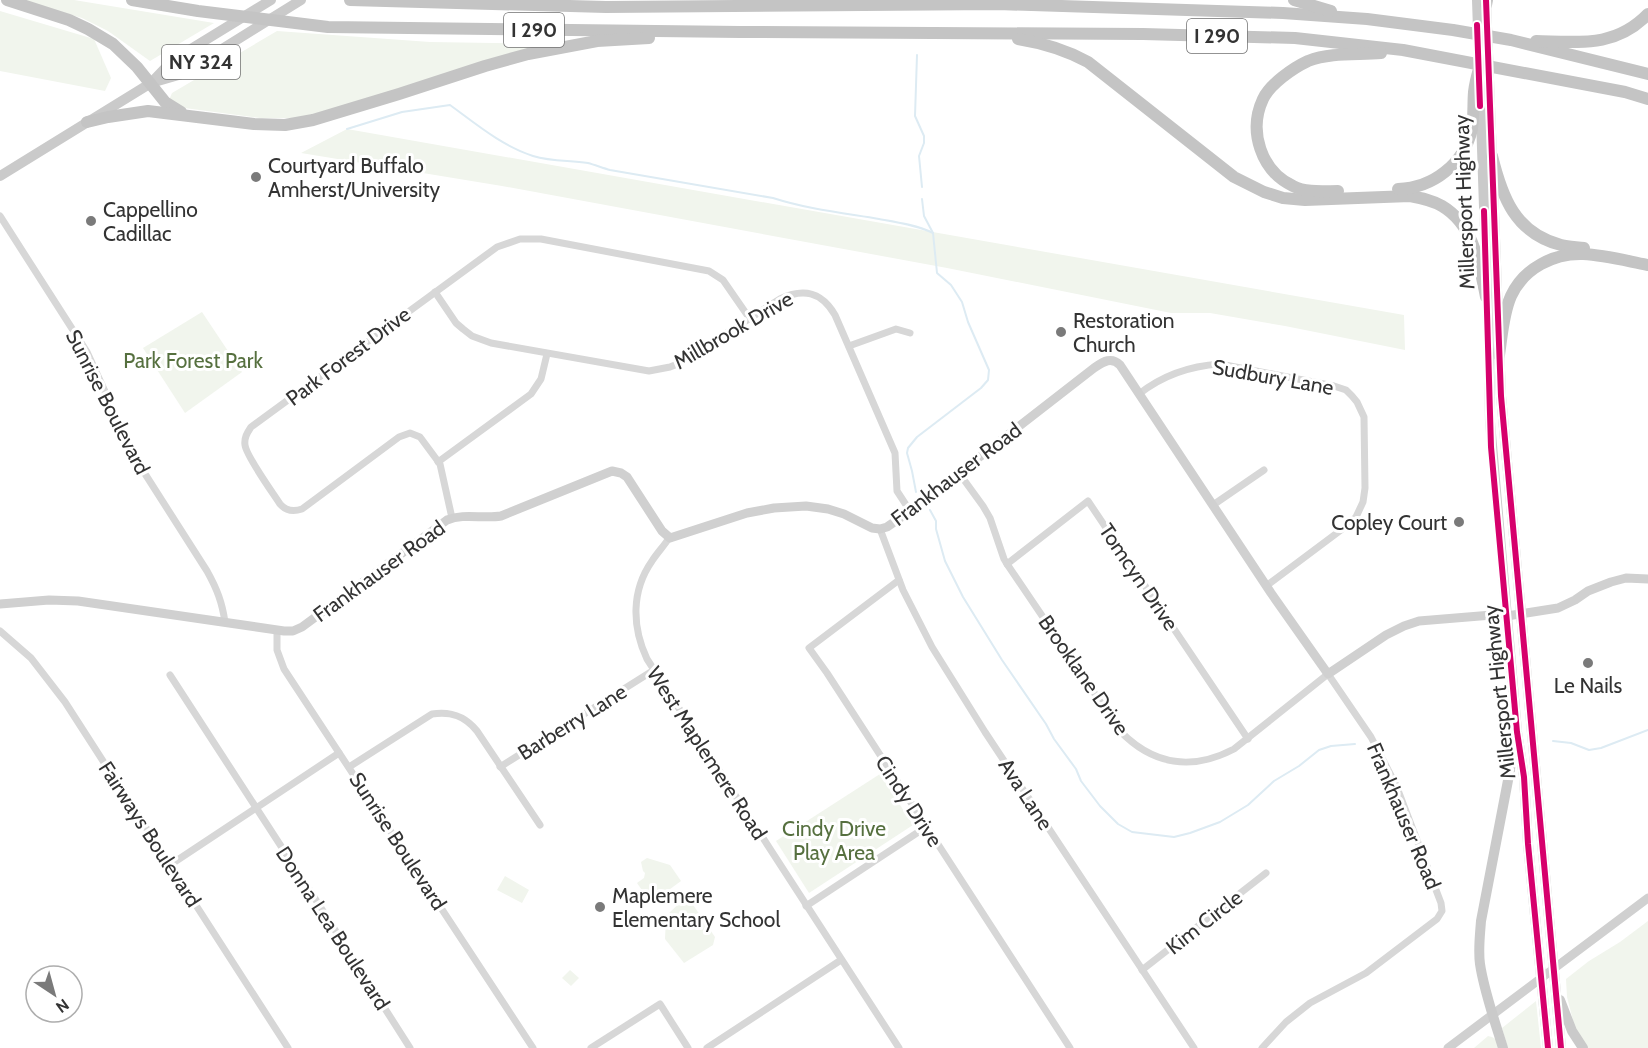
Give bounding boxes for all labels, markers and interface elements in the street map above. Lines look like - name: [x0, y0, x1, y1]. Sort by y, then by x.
- road number: I 290: [504, 13, 564, 47]
- road number: I 290: [1187, 19, 1247, 53]
- road number: NY 324: [162, 45, 240, 79]
- street label: Millersport Highway: [1448, 114, 1480, 290]
- place label: Courtyard Buffalo Amherst/University: [268, 153, 440, 202]
- marker: Courtyard Buffalo Amherst/University: [249, 170, 263, 184]
- place label: Cappellino Cadillac: [103, 197, 198, 246]
- marker: Cappellino Cadillac: [84, 214, 98, 228]
- street label: Millbrook Drive: [669, 286, 797, 374]
- street label: Park Forest Drive: [281, 301, 415, 411]
- place label: Restoration Church: [1073, 308, 1174, 357]
- street label: Sunrise Boulevard: [61, 325, 155, 479]
- marker: Restoration Church: [1054, 325, 1068, 339]
- park label: Park Forest Park: [123, 348, 263, 373]
- street label: Sudbury Lane: [1211, 354, 1336, 400]
- street label: Frankhauser Road: [886, 417, 1026, 531]
- place label: Copley Court: [1331, 510, 1447, 535]
- street label: Frankhauser Road: [308, 515, 450, 627]
- marker: Copley Court: [1452, 515, 1466, 529]
- street label: Tomcyn Drive: [1094, 519, 1184, 635]
- street label: Millersport Highway: [1477, 603, 1521, 780]
- street label: Brooklane Drive: [1033, 610, 1135, 740]
- marker: Le Nails: [1581, 656, 1595, 670]
- street label: West Maplemere Road: [642, 662, 772, 844]
- place label: Le Nails: [1554, 673, 1623, 698]
- street label: Barberry Lane: [513, 679, 631, 765]
- street label: Frankhauser Road: [1362, 739, 1446, 893]
- street label: Cindy Drive: [870, 751, 948, 852]
- street label: Ava Lane: [994, 754, 1058, 835]
- street label: Fairways Boulevard: [94, 756, 206, 912]
- street label: Sunrise Boulevard: [344, 767, 452, 915]
- park label: Cindy Drive Play Area: [782, 816, 886, 865]
- street label: Donna Lea Boulevard: [271, 842, 395, 1014]
- place label: Maplemere Elementary School: [612, 883, 780, 932]
- street label: Kim Circle: [1161, 884, 1247, 959]
- marker: Maplemere Elementary School: [593, 900, 607, 914]
- north arrow: [24, 964, 84, 1024]
- text: N: [52, 995, 73, 1017]

